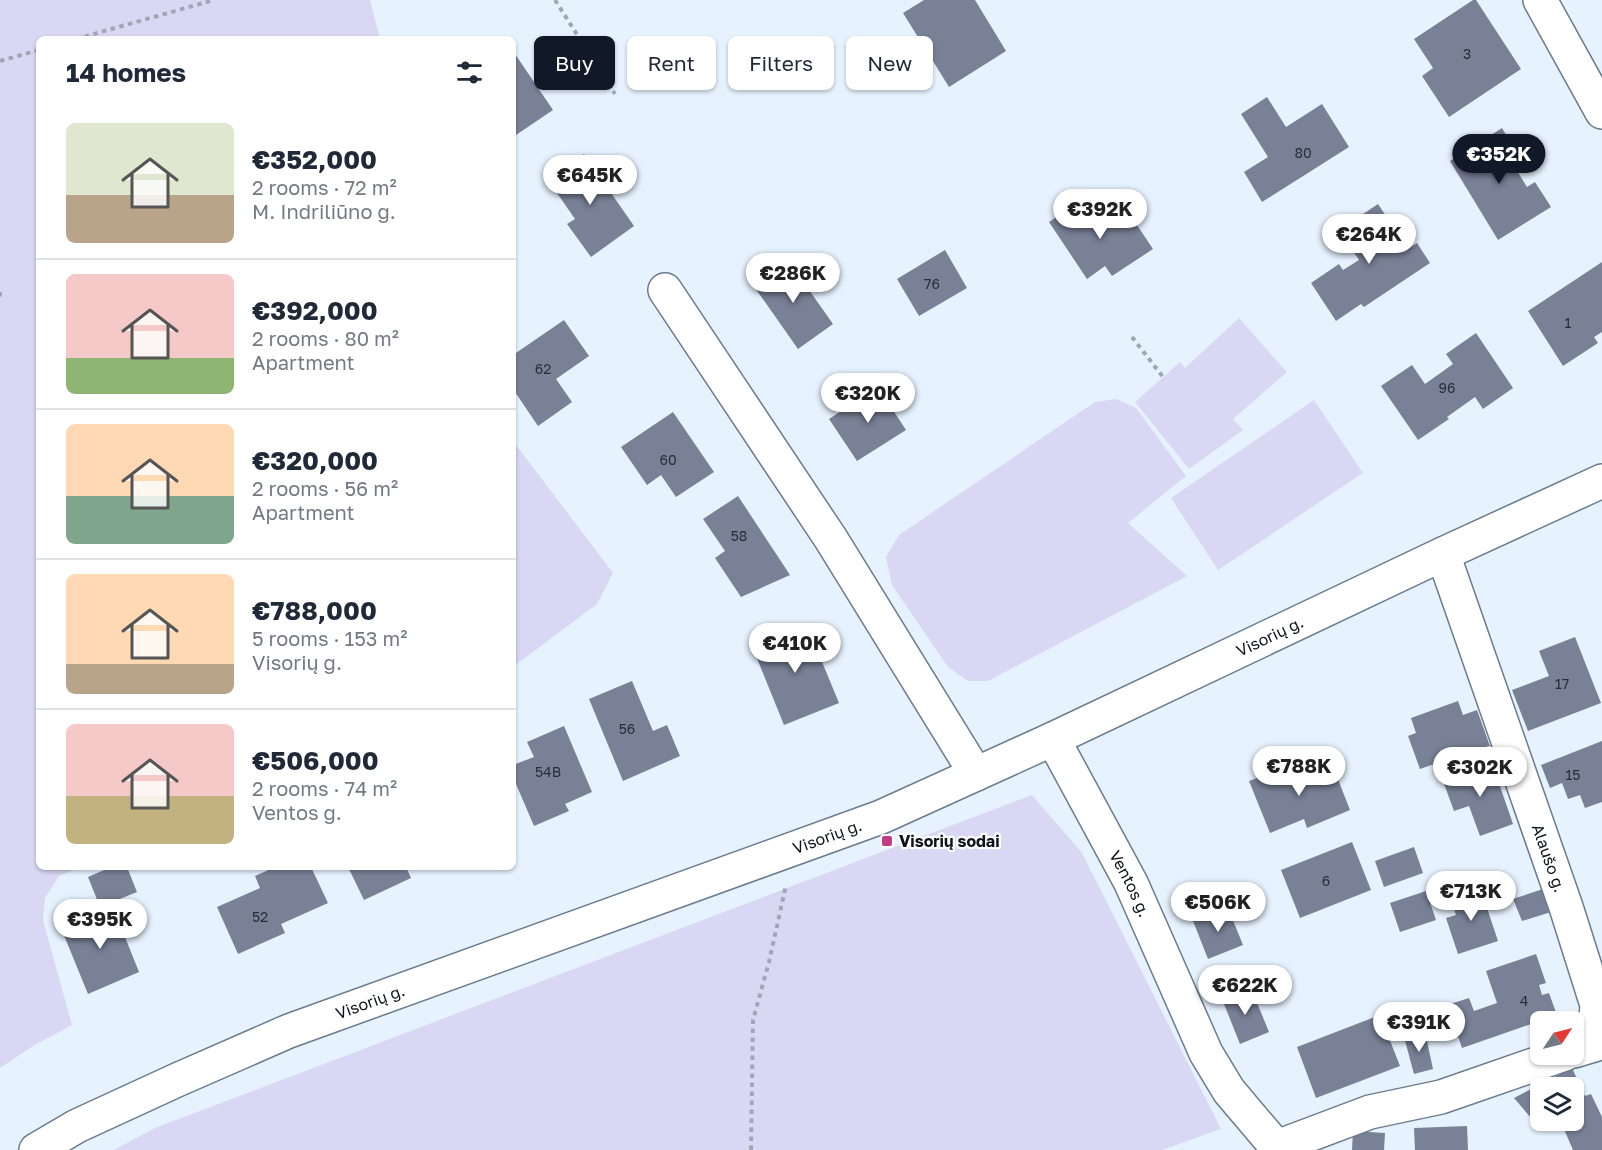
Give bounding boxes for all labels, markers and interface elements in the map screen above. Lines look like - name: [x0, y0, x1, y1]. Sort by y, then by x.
- chip: Buy: [534, 36, 615, 90]
- chip: Rent: [627, 36, 716, 90]
- chip: Filters: [728, 36, 834, 90]
- chip: New: [846, 36, 933, 90]
- house number: 3: [1463, 45, 1471, 62]
- icon: filters: [453, 56, 486, 89]
- text: 14 homes: [66, 57, 186, 88]
- pin: €352K: [1457, 134, 1541, 185]
- text: €352K: [1466, 141, 1532, 165]
- text: €352,000: [252, 144, 377, 175]
- house number: 80: [1294, 144, 1312, 161]
- icon: home: [114, 147, 186, 219]
- pin: €645K: [548, 155, 632, 206]
- text: €645K: [557, 162, 623, 186]
- text: 2 rooms · 72 m²: [252, 175, 397, 199]
- pin: €392K: [1058, 189, 1142, 240]
- text: €392K: [1067, 196, 1133, 220]
- text: M. Indriliūno g.: [252, 199, 396, 223]
- pin: €264K: [1327, 214, 1411, 265]
- text: €264K: [1336, 221, 1402, 245]
- pin: €286K: [751, 253, 835, 304]
- text: €286K: [760, 260, 826, 284]
- house number: 76: [924, 275, 940, 292]
- text: €392,000: [252, 295, 378, 326]
- icon: home: [114, 298, 186, 370]
- house number: 1: [1565, 314, 1572, 331]
- text: 2 rooms · 80 m²: [252, 326, 399, 350]
- text: Apartment: [252, 350, 355, 374]
- house number: 62: [535, 360, 551, 377]
- pin: €320K: [826, 373, 910, 424]
- house number: 96: [1439, 379, 1455, 396]
- text: €320K: [835, 380, 901, 404]
- text: €320,000: [252, 445, 378, 476]
- icon: home: [114, 448, 186, 520]
- house number: 60: [659, 451, 677, 468]
- text: 2 rooms · 56 m²: [252, 476, 398, 500]
- text: Apartment: [252, 500, 355, 524]
- house number: 58: [731, 527, 747, 544]
- text: €788,000: [252, 595, 377, 626]
- icon: home: [114, 598, 186, 670]
- street label: Visorių g.: [1233, 612, 1307, 661]
- pin: €410K: [753, 623, 837, 674]
- text: 5 rooms · 153 m²: [252, 626, 407, 650]
- text: €410K: [763, 630, 827, 654]
- text: Visorių g.: [252, 650, 342, 674]
- house number: 17: [1555, 675, 1569, 692]
- house number: 56: [619, 720, 635, 737]
- text: €506,000: [252, 745, 379, 776]
- pin: €788K: [1257, 746, 1341, 797]
- pin: €302K: [1438, 747, 1522, 798]
- icon: home: [114, 748, 186, 820]
- text: €788K: [1266, 753, 1332, 777]
- text: €302K: [1447, 754, 1513, 778]
- house number: 54B: [535, 763, 561, 780]
- house number: 15: [1566, 766, 1580, 783]
- text: 2 rooms · 74 m²: [252, 776, 397, 800]
- text: Ventos g.: [252, 800, 342, 824]
- street label: Visorių g.: [790, 815, 864, 858]
- street label: Alaušo g.: [1528, 821, 1570, 895]
- place label: Visorių sodai: [899, 831, 1000, 851]
- marker: Visorių sodai: [880, 834, 894, 848]
- street label: Ventos g.: [1105, 847, 1155, 920]
- pin: €713K: [1429, 871, 1513, 922]
- house number: 6: [1322, 872, 1330, 889]
- text: €713K: [1440, 878, 1502, 902]
- pin: €506K: [1176, 882, 1260, 933]
- text: €506K: [1185, 889, 1251, 913]
- pin: €395K: [58, 899, 142, 950]
- text: €395K: [67, 906, 133, 930]
- house number: 52: [252, 908, 268, 925]
- pin: €622K: [1203, 965, 1287, 1016]
- text: €622K: [1212, 972, 1278, 996]
- street label: Visorių g.: [333, 980, 407, 1023]
- house number: 4: [1520, 992, 1528, 1009]
- pin: €391K: [1377, 1002, 1461, 1053]
- text: €391K: [1387, 1009, 1451, 1033]
- north arrow: [1530, 1011, 1584, 1065]
- map controls: [1530, 1011, 1584, 1131]
- button: layers: [1530, 1077, 1584, 1131]

